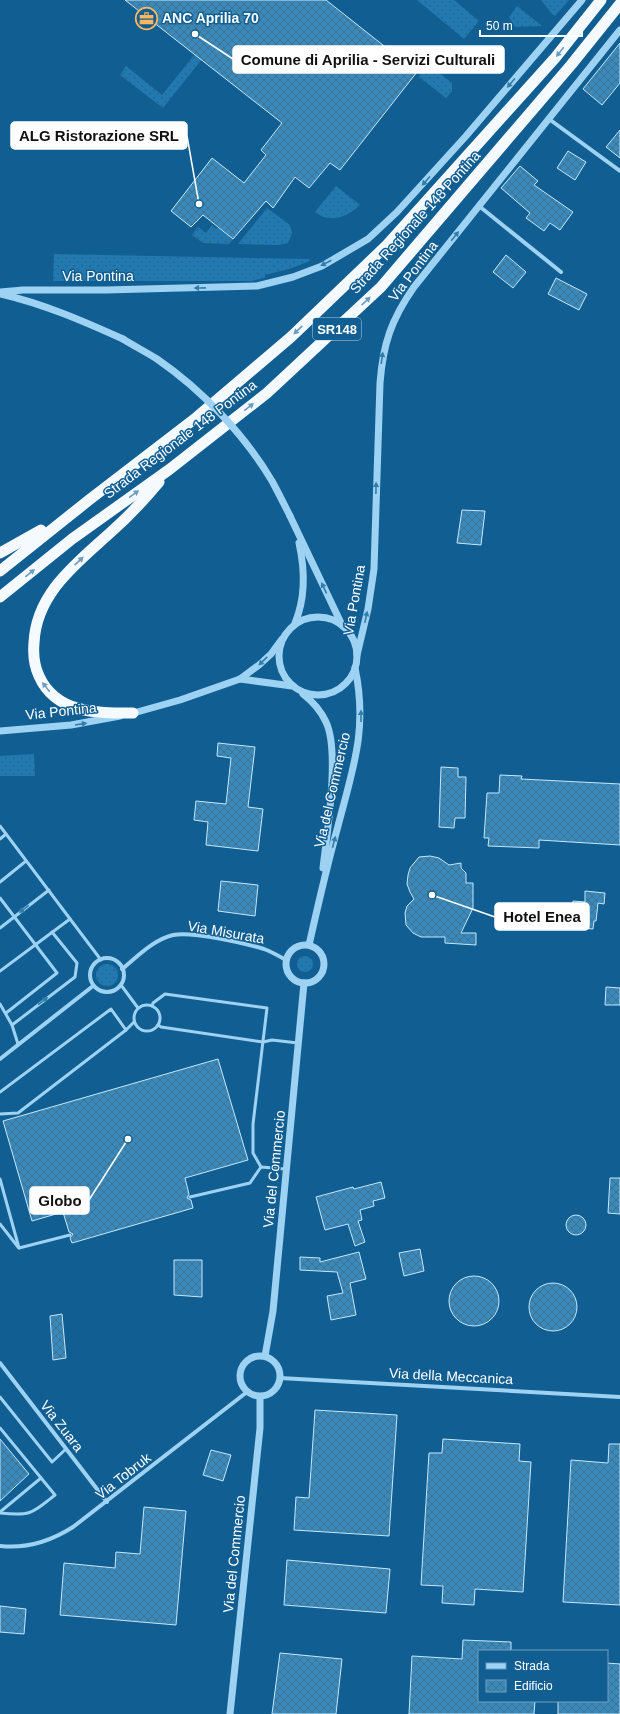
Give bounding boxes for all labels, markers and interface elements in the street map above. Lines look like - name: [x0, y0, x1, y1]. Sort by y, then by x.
- office icon: ANC Aprilia 70: [133, 5, 159, 31]
- place label: ANC Aprilia 70: [162, 10, 259, 26]
- scale bar: [480, 12, 582, 38]
- text: 50 m: [486, 19, 513, 33]
- callout: Comune di Aprilia - Servizi Culturali: [233, 46, 504, 73]
- one-way arrow: [555, 47, 564, 58]
- text: Comune di Aprilia - Servizi Culturali: [241, 51, 495, 68]
- one-way arrow: [507, 78, 516, 88]
- callout: ALG Ristorazione SRL: [11, 122, 187, 149]
- text: ALG Ristorazione SRL: [19, 127, 179, 144]
- street label: Strada Regionale 148 Pontina: [347, 147, 484, 297]
- one-way arrow: [421, 176, 430, 186]
- one-way arrow: [451, 231, 460, 242]
- street label: Via Pontina: [385, 238, 441, 304]
- one-way arrow: [321, 260, 332, 267]
- street label: Via Pontina: [62, 268, 134, 284]
- one-way arrow: [193, 285, 206, 291]
- one-way arrow: [361, 296, 371, 306]
- road number: SR148: [313, 318, 361, 340]
- one-way arrow: [293, 325, 303, 335]
- one-way arrow: [379, 352, 385, 364]
- street label: Strada Regionale 148 Pontina: [101, 376, 260, 502]
- one-way arrow: [243, 403, 254, 412]
- one-way arrow: [373, 481, 379, 494]
- one-way arrow: [129, 490, 139, 498]
- one-way arrow: [74, 556, 84, 566]
- street label: Via Pontina: [340, 563, 368, 637]
- one-way arrow: [25, 568, 36, 577]
- one-way arrow: [321, 582, 327, 594]
- one-way arrow: [364, 611, 370, 623]
- one-way arrow: [258, 656, 268, 666]
- one-way arrow: [42, 682, 51, 693]
- street label: Via Pontina: [25, 699, 98, 723]
- one-way arrow: [358, 709, 364, 722]
- one-way arrow: [75, 721, 87, 727]
- street label: Via del Commercio: [311, 731, 353, 849]
- one-way arrow: [331, 836, 337, 848]
- callout: Hotel Enea: [495, 903, 589, 930]
- one-way arrow: [19, 905, 30, 914]
- text: Hotel Enea: [503, 908, 581, 925]
- street label: Via Misurata: [186, 917, 266, 947]
- one-way arrow: [38, 997, 49, 1006]
- street label: Via del Commercio: [260, 1109, 288, 1229]
- callout: Globo: [30, 1187, 89, 1214]
- text: Globo: [38, 1192, 82, 1209]
- street label: Via della Meccanica: [389, 1365, 514, 1387]
- street label: Via Zuara: [37, 1397, 87, 1455]
- street label: Via Tobruk: [92, 1449, 155, 1503]
- street label: Via del Commercio: [220, 1494, 248, 1614]
- legend: [478, 1650, 608, 1702]
- text: Strada: [514, 1659, 550, 1673]
- text: Edificio: [514, 1679, 553, 1693]

